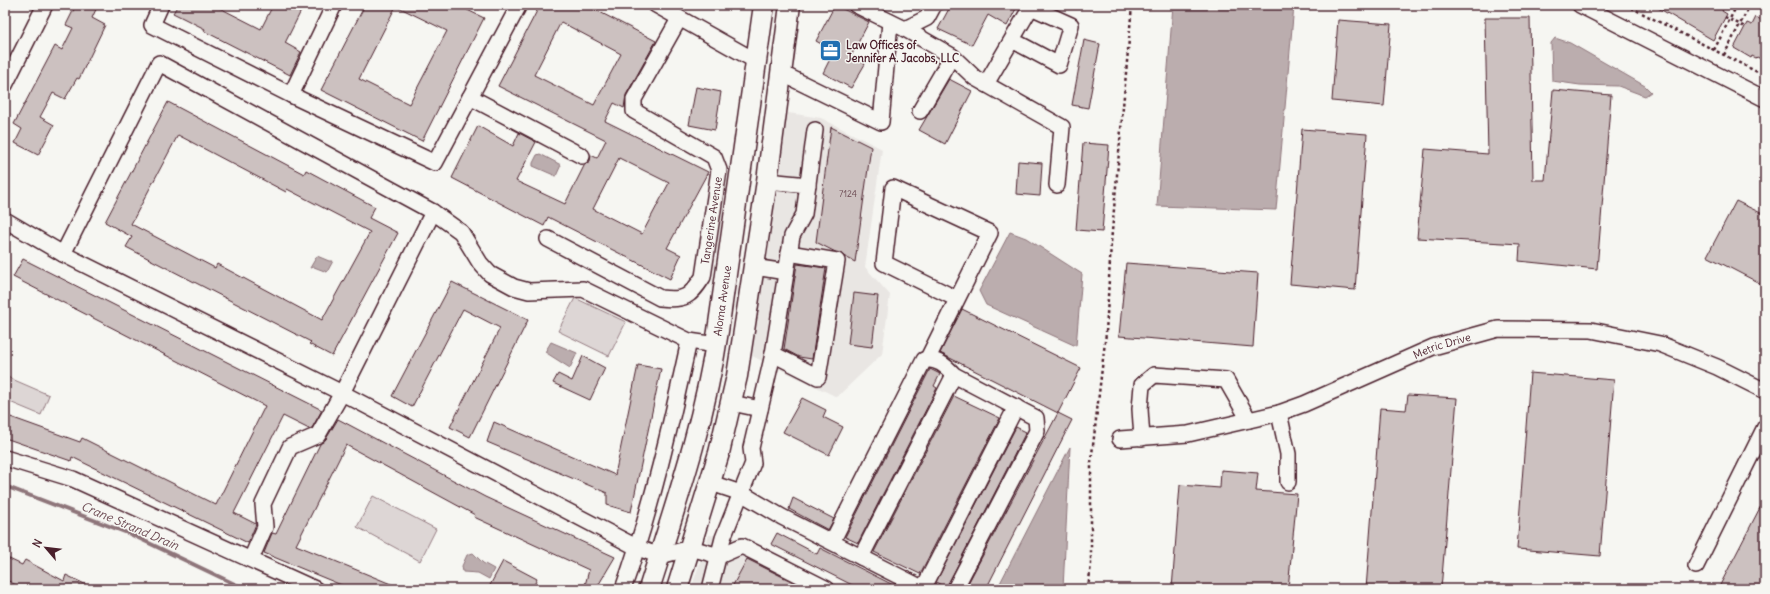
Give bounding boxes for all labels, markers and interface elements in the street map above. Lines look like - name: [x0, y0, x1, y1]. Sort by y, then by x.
- office icon: Law Offices of Jennifer A. Jacobs, LLC: [817, 38, 843, 64]
- place label: Law Offices of Jennifer A. Jacobs, LLC: [846, 38, 960, 65]
- street label: Tangerine Avenue: [698, 176, 725, 265]
- house number: 7124: [839, 188, 857, 199]
- street label: Aloma Avenue: [710, 264, 734, 337]
- street label: Metric Drive: [1411, 330, 1472, 362]
- water label: Crane Strand Drain: [79, 498, 182, 553]
- north arrow: [26, 528, 66, 568]
- text: N: [29, 537, 45, 550]

